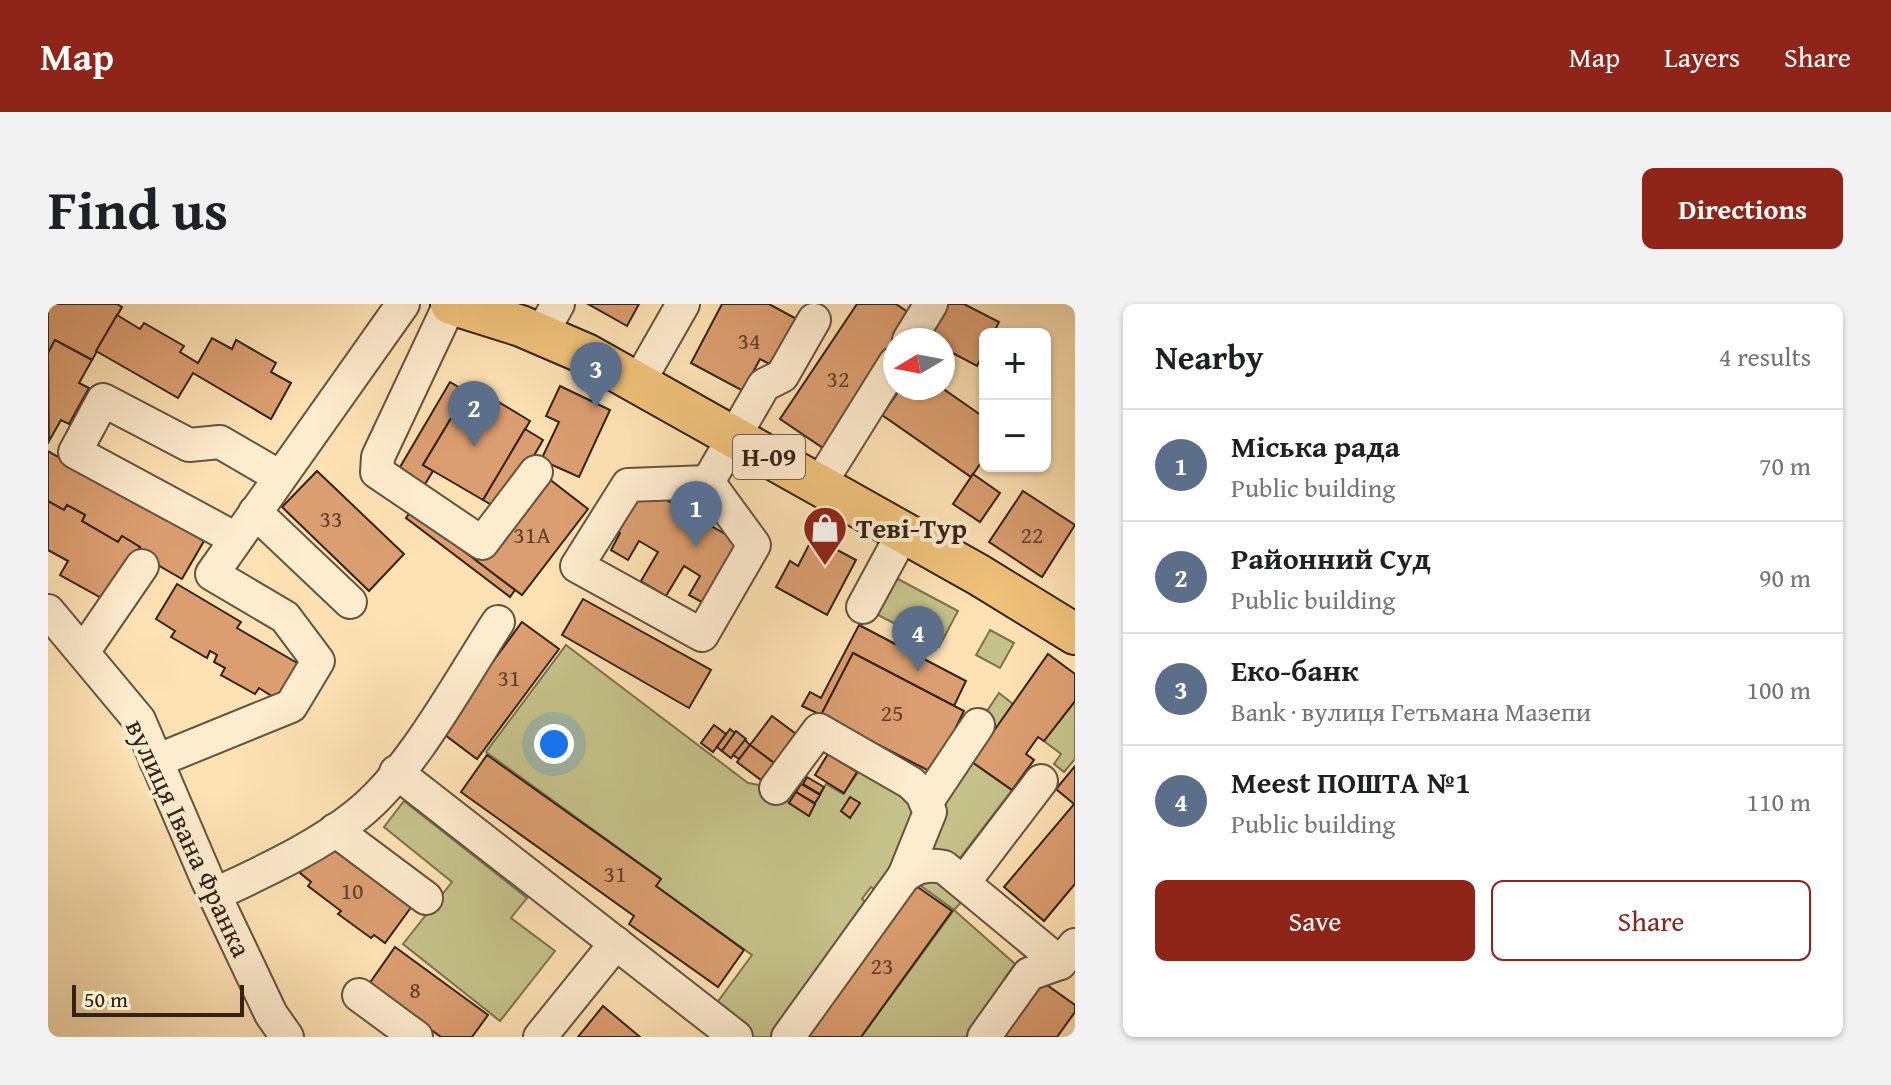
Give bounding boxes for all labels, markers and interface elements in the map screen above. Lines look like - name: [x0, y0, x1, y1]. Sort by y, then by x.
- text: Map: [40, 28, 114, 84]
- text: Map: [1569, 36, 1620, 77]
- text: Layers: [1664, 36, 1740, 77]
- text: Share: [1784, 36, 1851, 77]
- text: Find us: [48, 167, 228, 250]
- button: Directions: [1642, 168, 1843, 249]
- house number: 34: [737, 323, 761, 358]
- north arrow: [883, 328, 955, 400]
- map controls: [979, 328, 1051, 472]
- button: +: [979, 328, 1051, 400]
- text: Nearby: [1155, 332, 1264, 381]
- text: 4 results: [1719, 337, 1811, 376]
- pin: 3: [570, 342, 622, 408]
- house number: 32: [826, 361, 850, 396]
- pin: 2: [448, 381, 500, 447]
- button: −: [979, 400, 1051, 472]
- text: Міська рада: [1231, 424, 1400, 468]
- road number: Н-09: [733, 435, 805, 479]
- text: 1: [1174, 446, 1188, 485]
- text: 70 m: [1759, 446, 1811, 485]
- text: Public building: [1231, 468, 1395, 507]
- pin: 1: [670, 481, 722, 547]
- house number: 33: [319, 501, 343, 536]
- shop icon: Теві-Тур: [801, 504, 849, 567]
- place label: Теві-Тур: [856, 507, 967, 548]
- house number: 31А: [513, 517, 551, 552]
- house number: 22: [1020, 517, 1044, 552]
- text: Районний Суд: [1231, 536, 1431, 580]
- text: 2: [1174, 558, 1188, 597]
- text: 90 m: [1759, 558, 1811, 597]
- text: Public building: [1231, 580, 1395, 619]
- pin: 4: [892, 606, 944, 672]
- text: Еко-банк: [1231, 648, 1358, 692]
- house number: 31: [497, 660, 521, 695]
- text: 3: [1174, 670, 1188, 709]
- text: 100 m: [1746, 670, 1811, 709]
- text: Bank · вулиця Гетьмана Мазепи: [1231, 692, 1591, 731]
- house number: 25: [880, 695, 904, 730]
- street label: вулиця Івана Франка: [116, 712, 263, 964]
- your location: [534, 724, 574, 764]
- text: Meest ПОШТА №1: [1231, 760, 1471, 804]
- text: 4: [1174, 782, 1188, 821]
- text: 110 m: [1746, 782, 1811, 821]
- text: Public building: [1231, 804, 1395, 843]
- house number: 31: [603, 856, 627, 891]
- house number: 10: [340, 873, 364, 908]
- button: Save: [1155, 880, 1475, 961]
- button: Share: [1491, 880, 1811, 961]
- house number: 23: [870, 948, 894, 983]
- house number: 8: [409, 972, 421, 1007]
- scale bar: [72, 981, 244, 1017]
- text: 50 m: [84, 983, 128, 1015]

